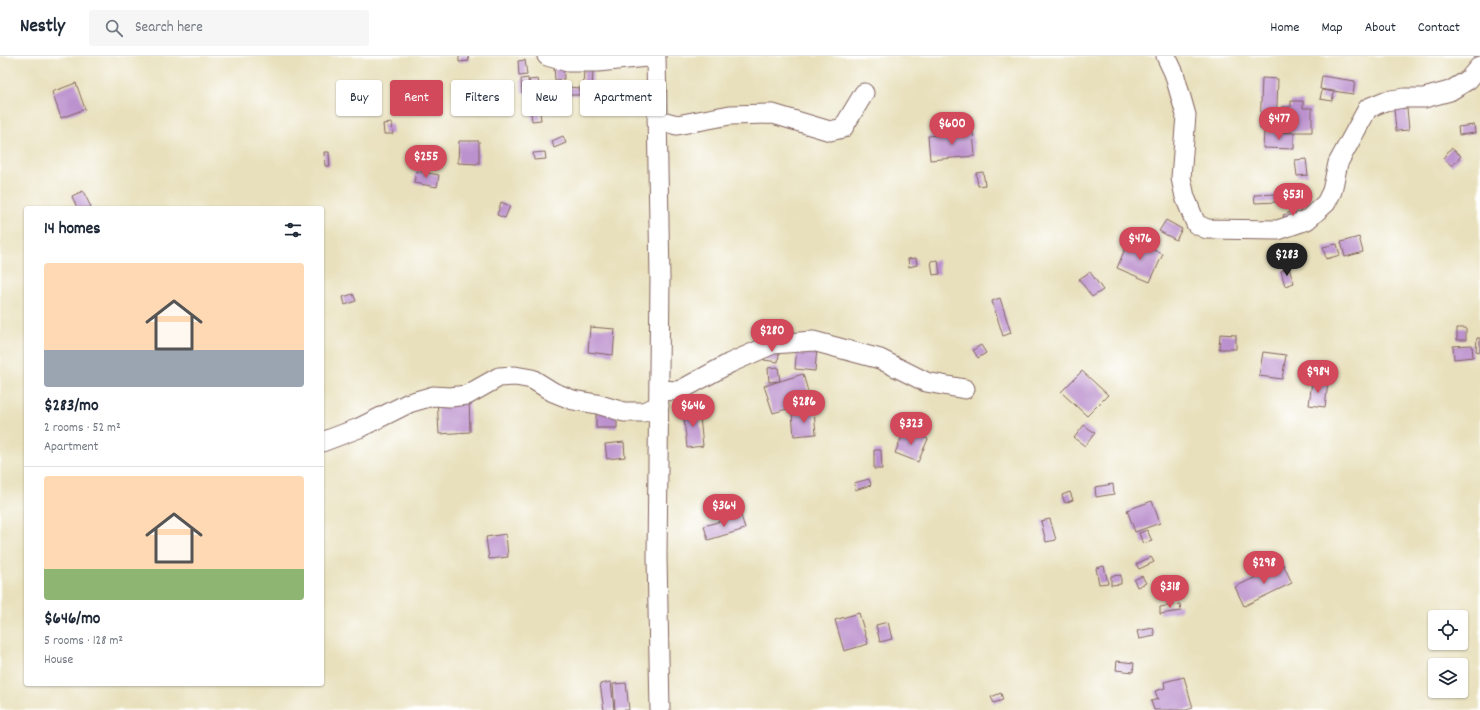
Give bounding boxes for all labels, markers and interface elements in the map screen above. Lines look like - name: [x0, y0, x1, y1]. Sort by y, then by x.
- search box: [89, 10, 369, 46]
- text: Nestly: [20, 14, 65, 41]
- icon: search: [103, 17, 125, 39]
- text: Search here: [135, 17, 203, 39]
- text: Home: [1270, 18, 1299, 38]
- text: Map: [1321, 18, 1343, 38]
- text: About: [1365, 18, 1396, 38]
- text: Contact: [1418, 18, 1460, 38]
- chip: Buy: [336, 80, 382, 116]
- chip: Rent: [390, 80, 443, 116]
- chip: Filters: [451, 80, 514, 116]
- chip: New: [522, 80, 572, 116]
- chip: Apartment: [580, 80, 666, 116]
- pin: $477: [1255, 107, 1303, 141]
- text: $477: [1268, 110, 1290, 129]
- pin: $600: [928, 112, 976, 146]
- text: $600: [938, 115, 966, 134]
- pin: $255: [402, 145, 450, 179]
- text: $255: [414, 148, 438, 167]
- pin: $531: [1269, 183, 1317, 217]
- text: $531: [1282, 186, 1304, 205]
- text: 14 homes: [44, 218, 100, 242]
- icon: filters: [282, 219, 304, 241]
- pin: $476: [1116, 227, 1164, 261]
- text: $476: [1128, 230, 1152, 249]
- pin: $283: [1263, 243, 1311, 277]
- text: $283: [1275, 246, 1299, 265]
- icon: home: [138, 289, 210, 361]
- pin: $280: [748, 319, 796, 353]
- text: $280: [760, 322, 784, 341]
- pin: $984: [1294, 360, 1342, 394]
- text: $984: [1306, 363, 1330, 382]
- pin: $286: [780, 390, 828, 424]
- text: $286: [792, 393, 816, 412]
- pin: $646: [669, 394, 717, 428]
- text: $283/mo: [44, 395, 99, 419]
- text: $646: [681, 397, 705, 416]
- pin: $323: [887, 412, 935, 446]
- text: $323: [899, 415, 923, 434]
- text: 2 rooms · 52 m²: [44, 419, 121, 438]
- text: Apartment: [44, 438, 98, 457]
- pin: $364: [700, 494, 748, 528]
- text: $364: [712, 497, 736, 516]
- icon: home: [138, 502, 210, 574]
- pin: $298: [1240, 551, 1288, 585]
- text: $298: [1252, 554, 1276, 573]
- pin: $318: [1146, 575, 1194, 609]
- text: $318: [1160, 578, 1180, 597]
- text: $646/mo: [44, 608, 100, 632]
- map controls: [1428, 610, 1468, 698]
- button: locate: [1428, 610, 1468, 650]
- text: 5 rooms · 128 m²: [44, 632, 123, 651]
- text: House: [44, 651, 73, 670]
- button: layers: [1428, 658, 1468, 698]

